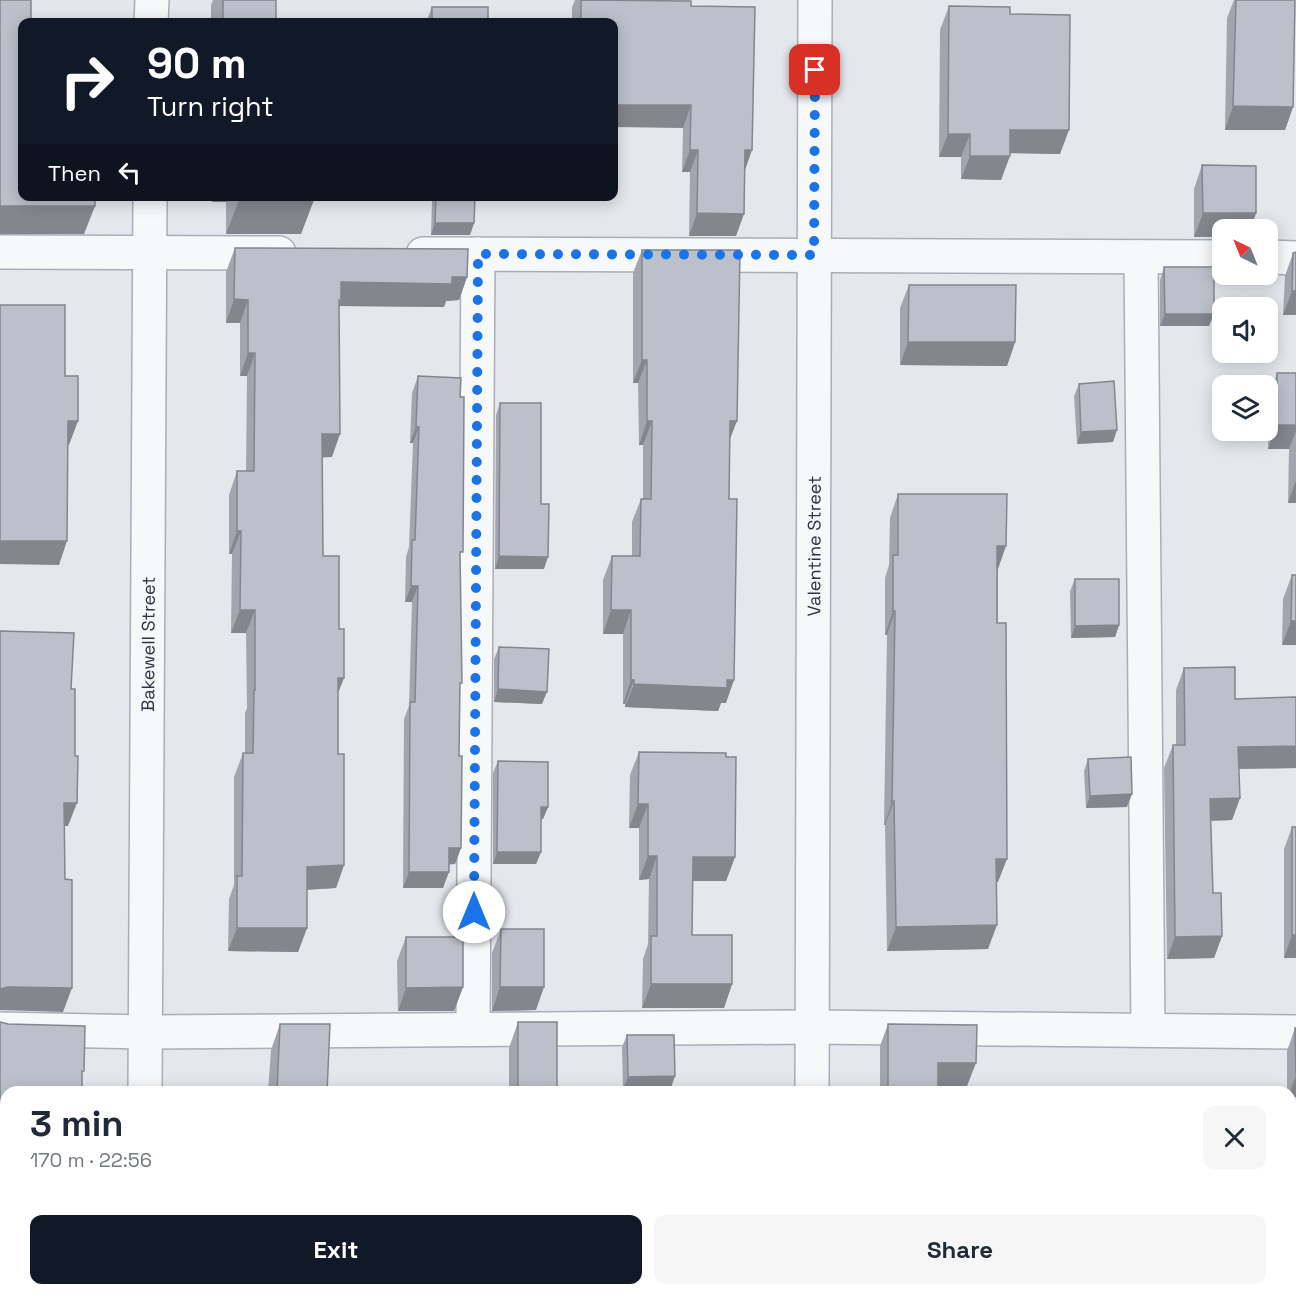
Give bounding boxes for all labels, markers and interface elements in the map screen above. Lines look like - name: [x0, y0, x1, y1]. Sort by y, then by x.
- text: 90 m: [147, 37, 247, 90]
- icon: right: [48, 42, 126, 120]
- pin: [789, 44, 840, 95]
- icon: arrive: [798, 53, 831, 86]
- text: Turn right: [147, 89, 274, 124]
- icon: left: [113, 156, 146, 189]
- text: Then: [48, 159, 101, 187]
- north arrow: [1212, 219, 1278, 285]
- map controls: [1212, 219, 1278, 441]
- button: sound: [1212, 297, 1278, 363]
- button: layers: [1212, 375, 1278, 441]
- street label: Valentine Street: [802, 476, 825, 616]
- street label: Bakewell Street: [136, 576, 159, 712]
- position arrow: [442, 880, 506, 944]
- text: 3 min: [30, 1101, 124, 1147]
- button: close: [1203, 1106, 1266, 1169]
- text: 170 m · 22:56: [30, 1147, 152, 1173]
- button: Exit: [30, 1215, 642, 1284]
- button: Share: [654, 1215, 1266, 1284]

